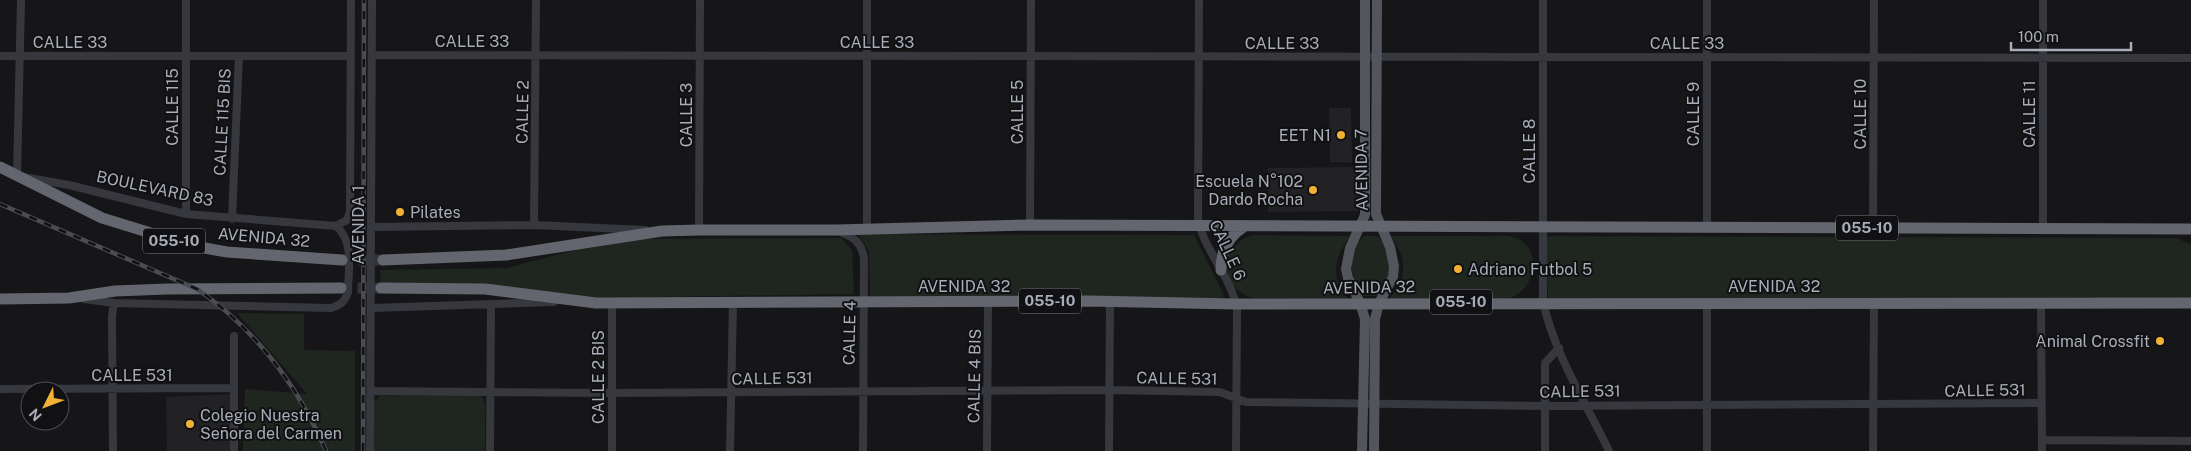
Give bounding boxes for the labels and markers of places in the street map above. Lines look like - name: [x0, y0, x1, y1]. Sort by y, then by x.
- place label: EET N1: [1279, 126, 1331, 145]
- marker: EET N1: [1335, 129, 1347, 141]
- place label: Escuela N°102 Dardo Rocha: [1195, 172, 1303, 209]
- marker: Escuela N°102 Dardo Rocha: [1307, 184, 1319, 196]
- place label: Pilates: [410, 203, 461, 222]
- marker: Pilates: [394, 206, 406, 218]
- place label: Adriano Futbol 5: [1468, 260, 1592, 279]
- marker: Adriano Futbol 5: [1452, 263, 1464, 275]
- place label: Animal Crossfit: [2035, 332, 2150, 351]
- marker: Animal Crossfit: [2154, 335, 2166, 347]
- place label: Colegio Nuestra Señora del Carmen: [200, 406, 342, 443]
- marker: Colegio Nuestra Señora del Carmen: [184, 418, 196, 430]

